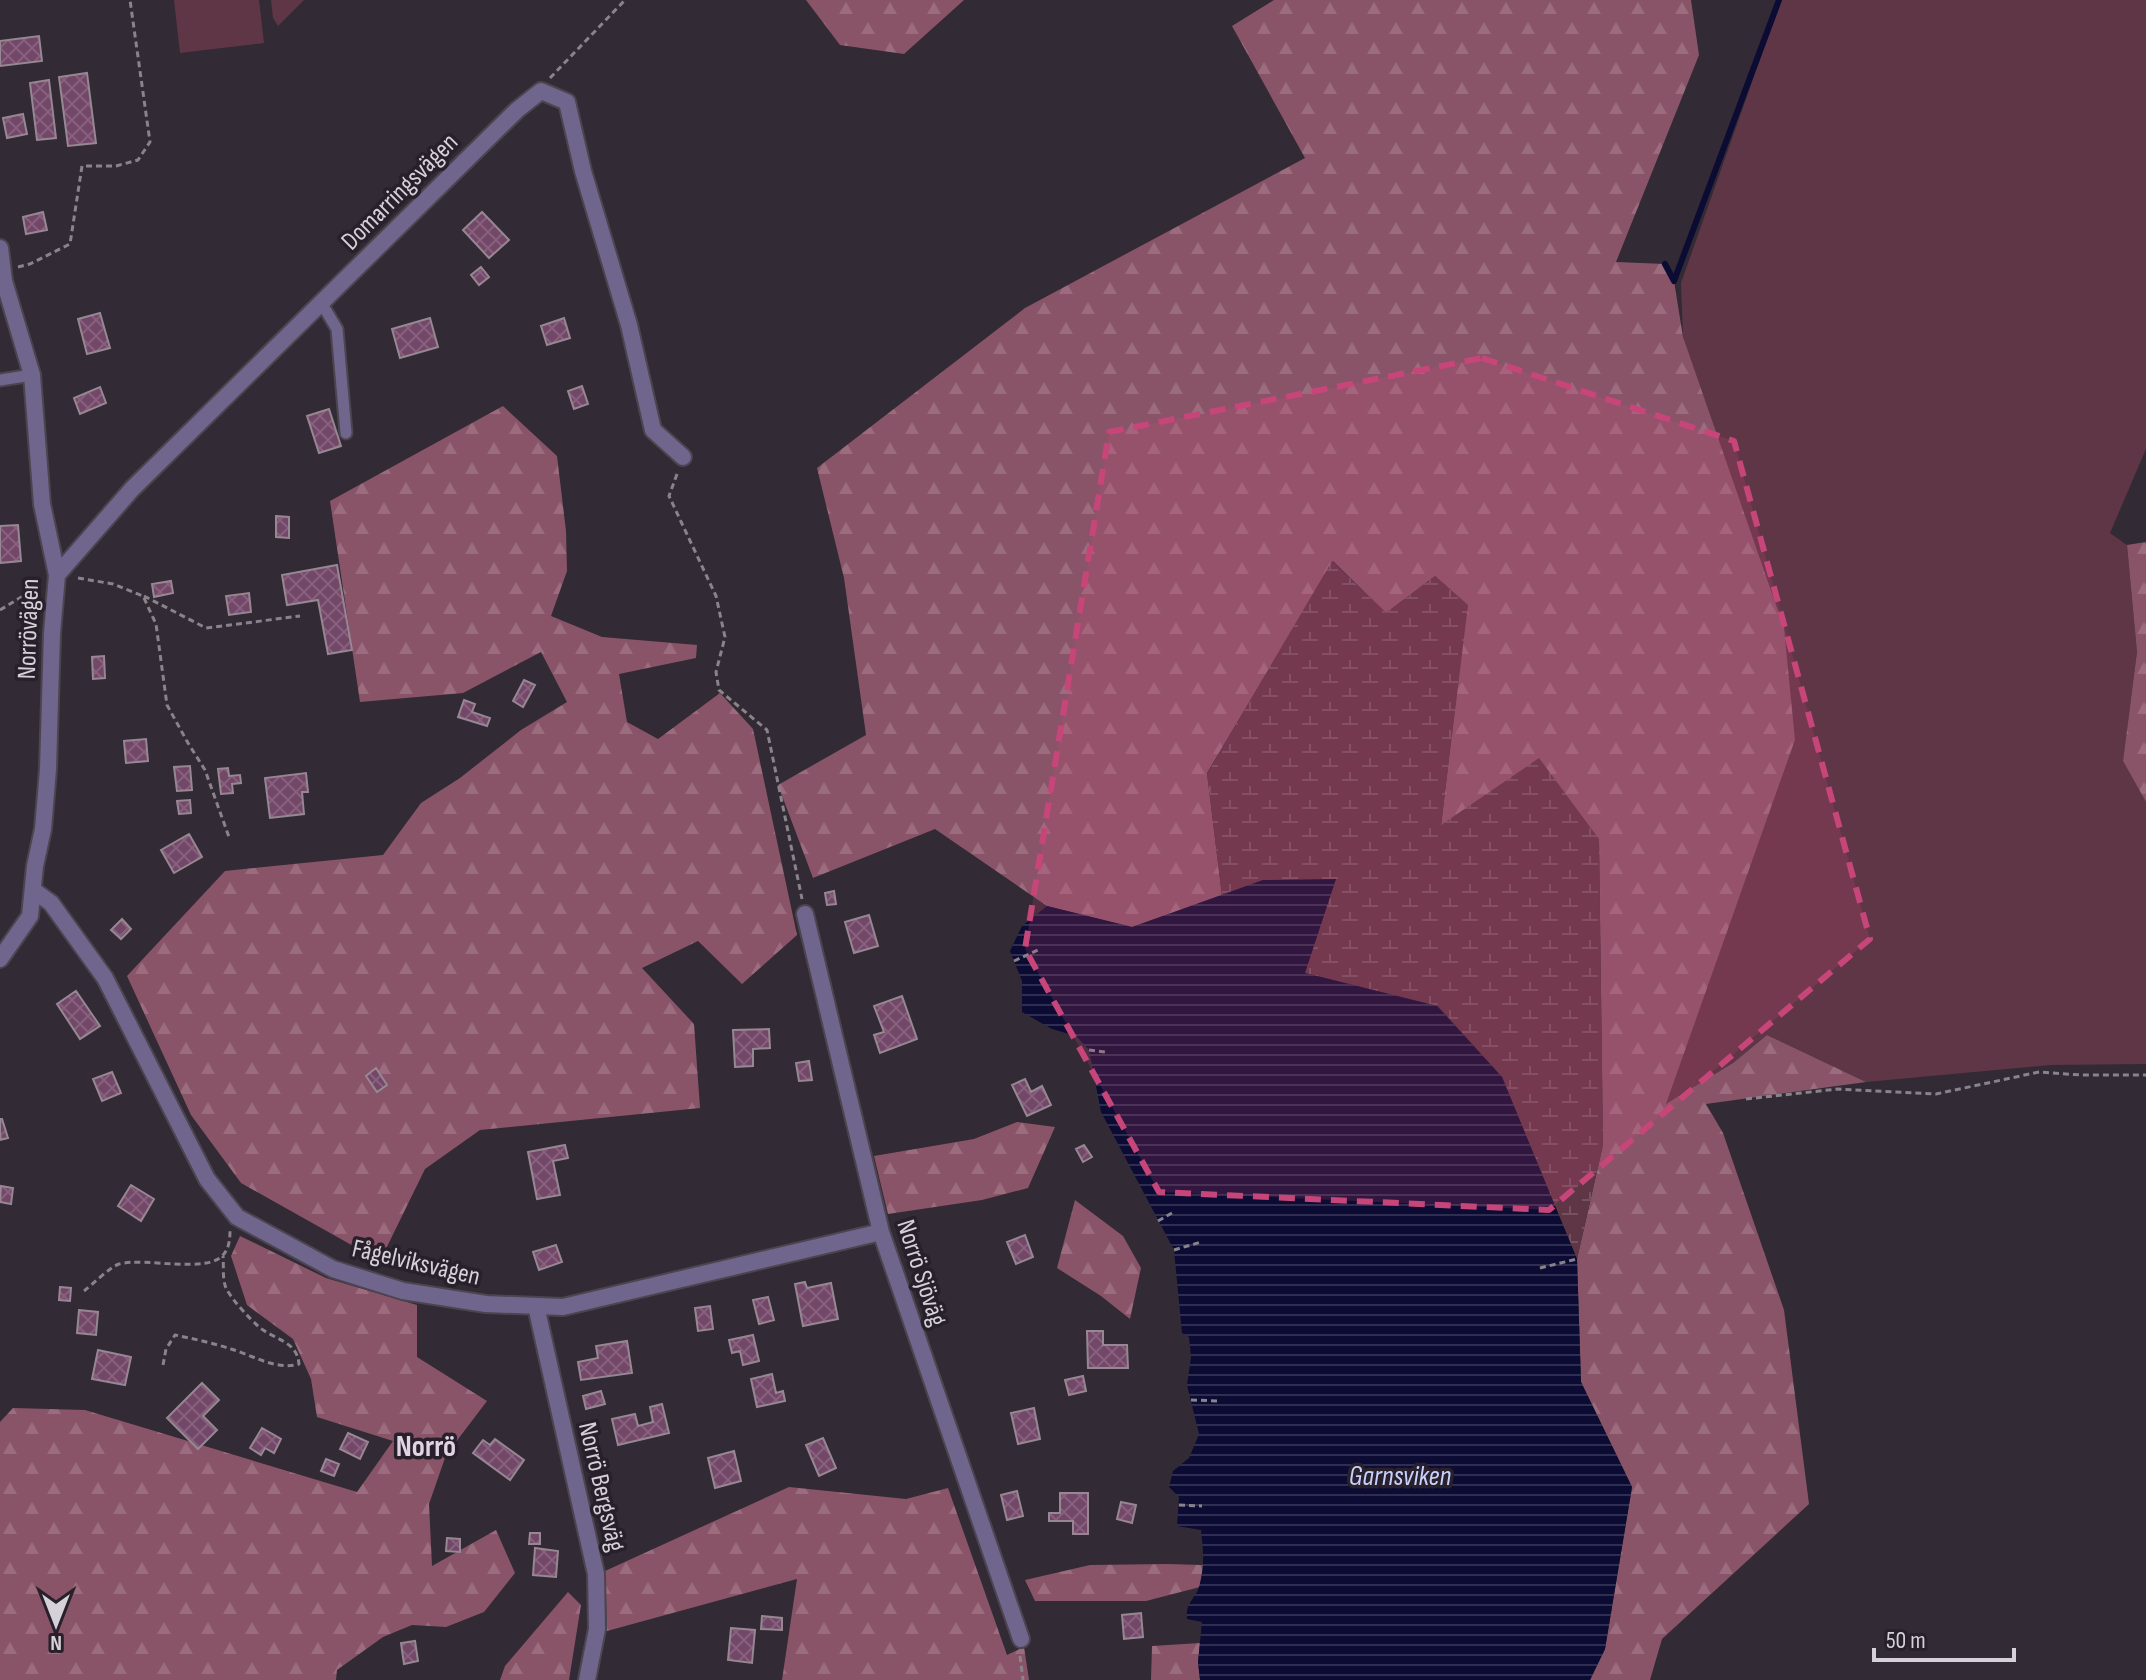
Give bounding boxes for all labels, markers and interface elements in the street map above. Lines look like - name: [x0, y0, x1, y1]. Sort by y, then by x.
- street label: Domarringsvägen: [335, 127, 465, 257]
- street label: Norrövägen: [12, 578, 46, 680]
- street label: Norrö Sjöväg: [889, 1216, 953, 1330]
- street label: Fågelviksvägen: [349, 1233, 483, 1293]
- street label: Norrö Bergsväg: [571, 1419, 631, 1555]
- district label: Norrö: [396, 1429, 456, 1465]
- water label: Garnsviken: [1349, 1460, 1451, 1493]
- north arrow: [16, 1584, 96, 1664]
- scale bar: [1874, 1612, 2014, 1662]
- text: 50 m: [1886, 1626, 1926, 1655]
- text: N: [50, 1629, 62, 1656]

